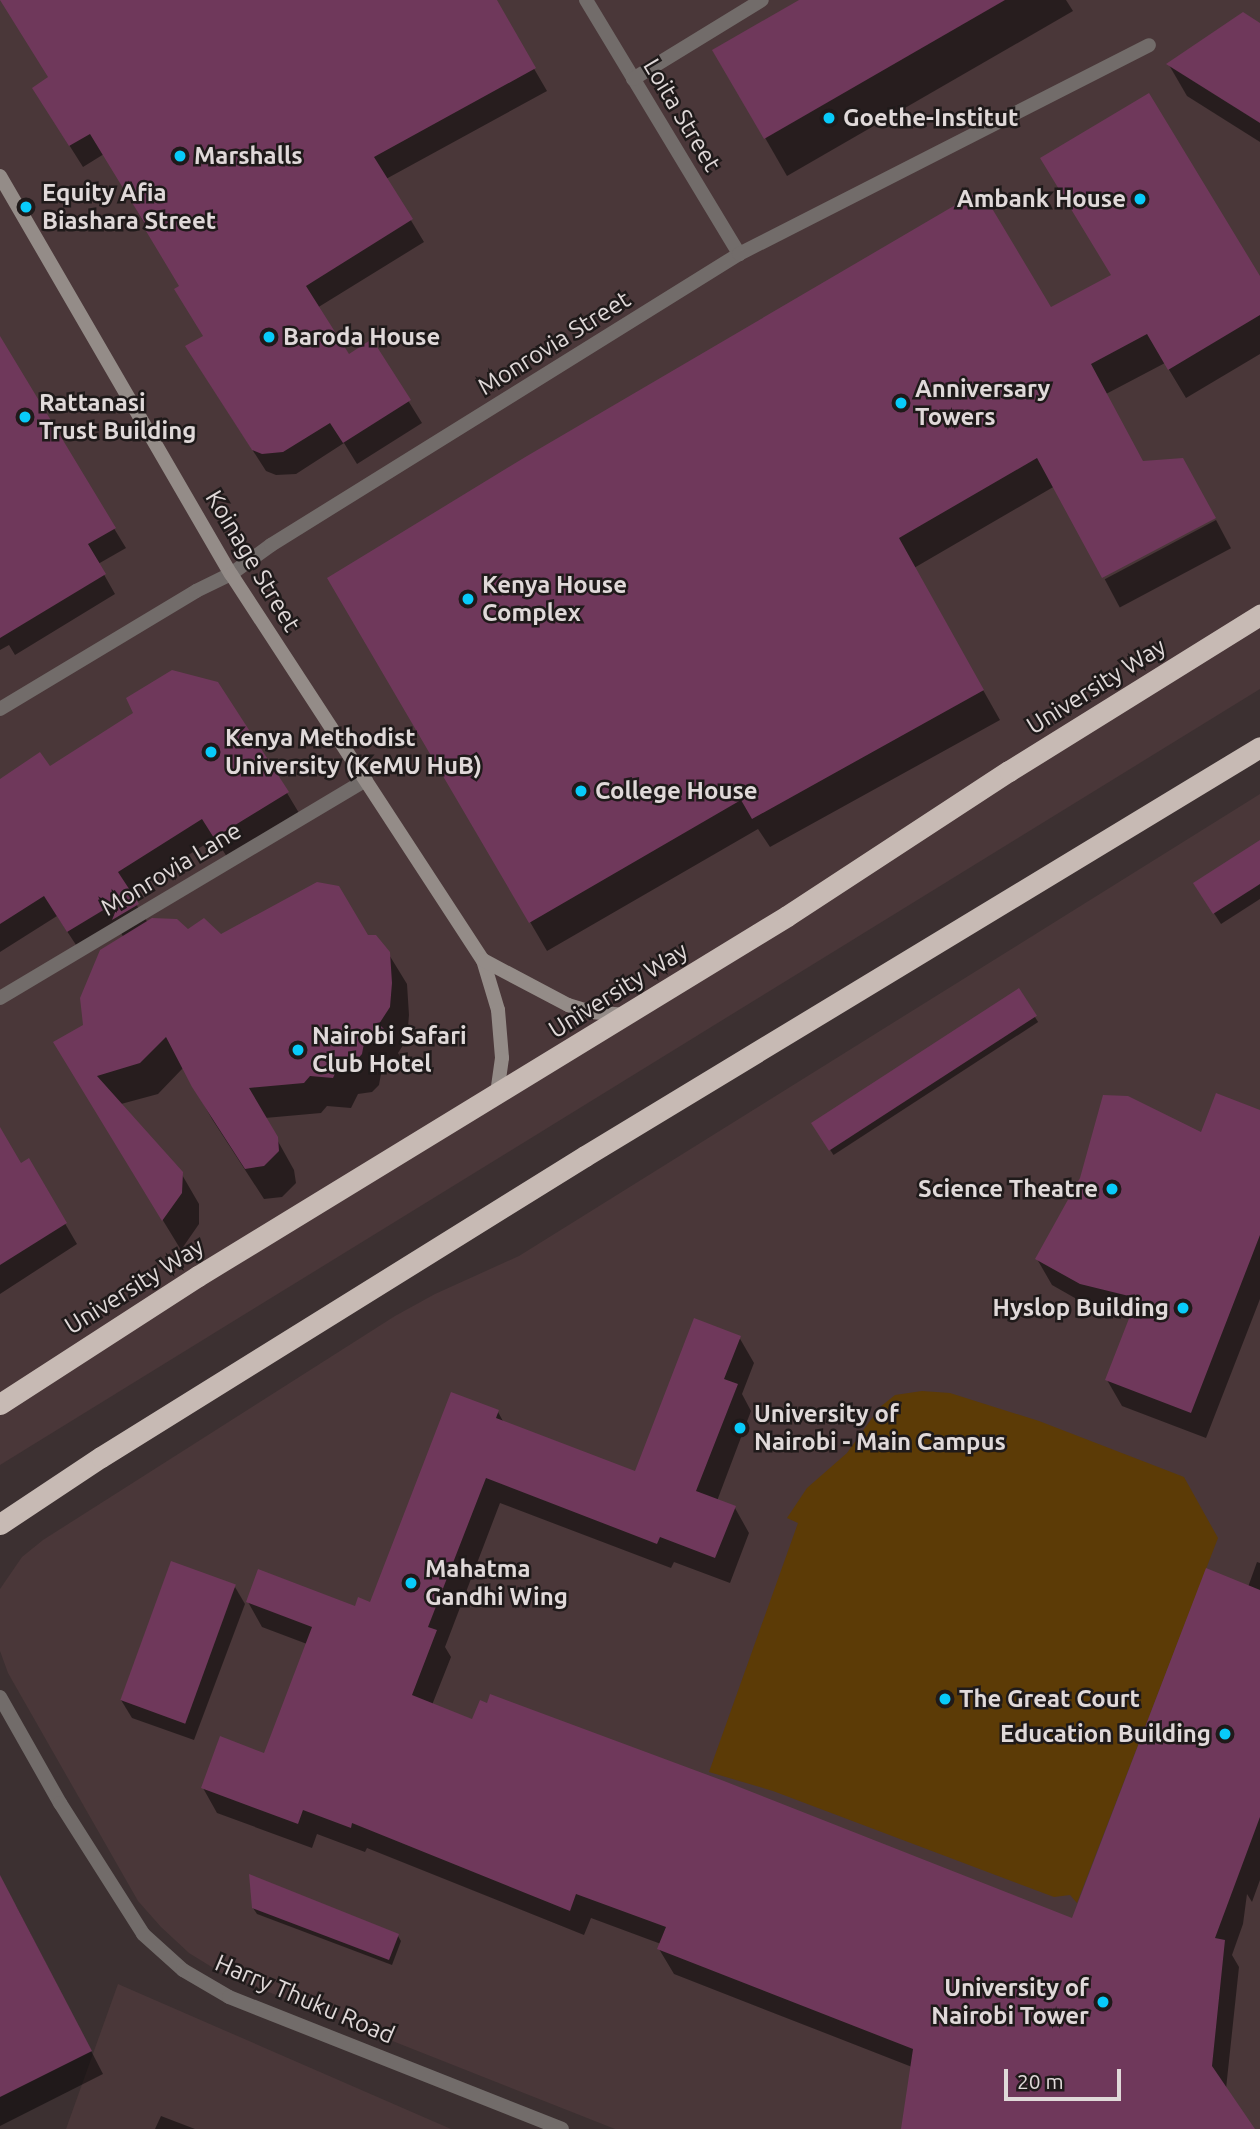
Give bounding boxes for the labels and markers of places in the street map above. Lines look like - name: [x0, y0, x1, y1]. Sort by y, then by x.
- place label: Goethe-Institut: [843, 104, 1018, 132]
- marker: Goethe-Institut: [821, 110, 837, 126]
- place label: Marshalls: [194, 142, 303, 170]
- marker: Marshalls: [172, 148, 188, 164]
- place label: Equity Afia Biashara Street: [42, 179, 216, 235]
- place label: Ambank House: [957, 185, 1126, 213]
- marker: Ambank House: [1132, 191, 1148, 207]
- marker: Equity Afia Biashara Street: [16, 197, 36, 217]
- place label: Baroda House: [283, 323, 440, 351]
- marker: Baroda House: [261, 329, 277, 345]
- place label: Anniversary Towers: [915, 375, 1050, 431]
- place label: Rattanasi Trust Building: [39, 389, 196, 445]
- marker: Anniversary Towers: [893, 395, 909, 411]
- marker: Rattanasi Trust Building: [17, 409, 33, 425]
- place label: Kenya House Complex: [482, 571, 627, 627]
- marker: Kenya House Complex: [460, 591, 476, 607]
- place label: Kenya Methodist University (KeMU HuB): [225, 724, 482, 780]
- marker: Kenya Methodist University (KeMU HuB): [203, 744, 219, 760]
- place label: College House: [595, 777, 758, 805]
- marker: College House: [573, 783, 589, 799]
- place label: Nairobi Safari Club Hotel: [312, 1022, 467, 1078]
- marker: Nairobi Safari Club Hotel: [290, 1042, 306, 1058]
- place label: Science Theatre: [918, 1175, 1098, 1203]
- marker: Science Theatre: [1104, 1181, 1120, 1197]
- place label: Hyslop Building: [993, 1294, 1169, 1322]
- marker: Hyslop Building: [1175, 1300, 1191, 1316]
- place label: University of Nairobi - Main Campus: [754, 1400, 1006, 1456]
- marker: University of Nairobi - Main Campus: [732, 1420, 748, 1436]
- place label: Mahatma Gandhi Wing: [425, 1555, 568, 1611]
- marker: Mahatma Gandhi Wing: [403, 1575, 419, 1591]
- place label: The Great Court: [959, 1685, 1140, 1713]
- marker: The Great Court: [937, 1691, 953, 1707]
- place label: Education Building: [1000, 1720, 1211, 1748]
- marker: Education Building: [1217, 1726, 1233, 1742]
- place label: University of Nairobi Tower: [931, 1974, 1089, 2030]
- marker: University of Nairobi Tower: [1095, 1994, 1111, 2010]

